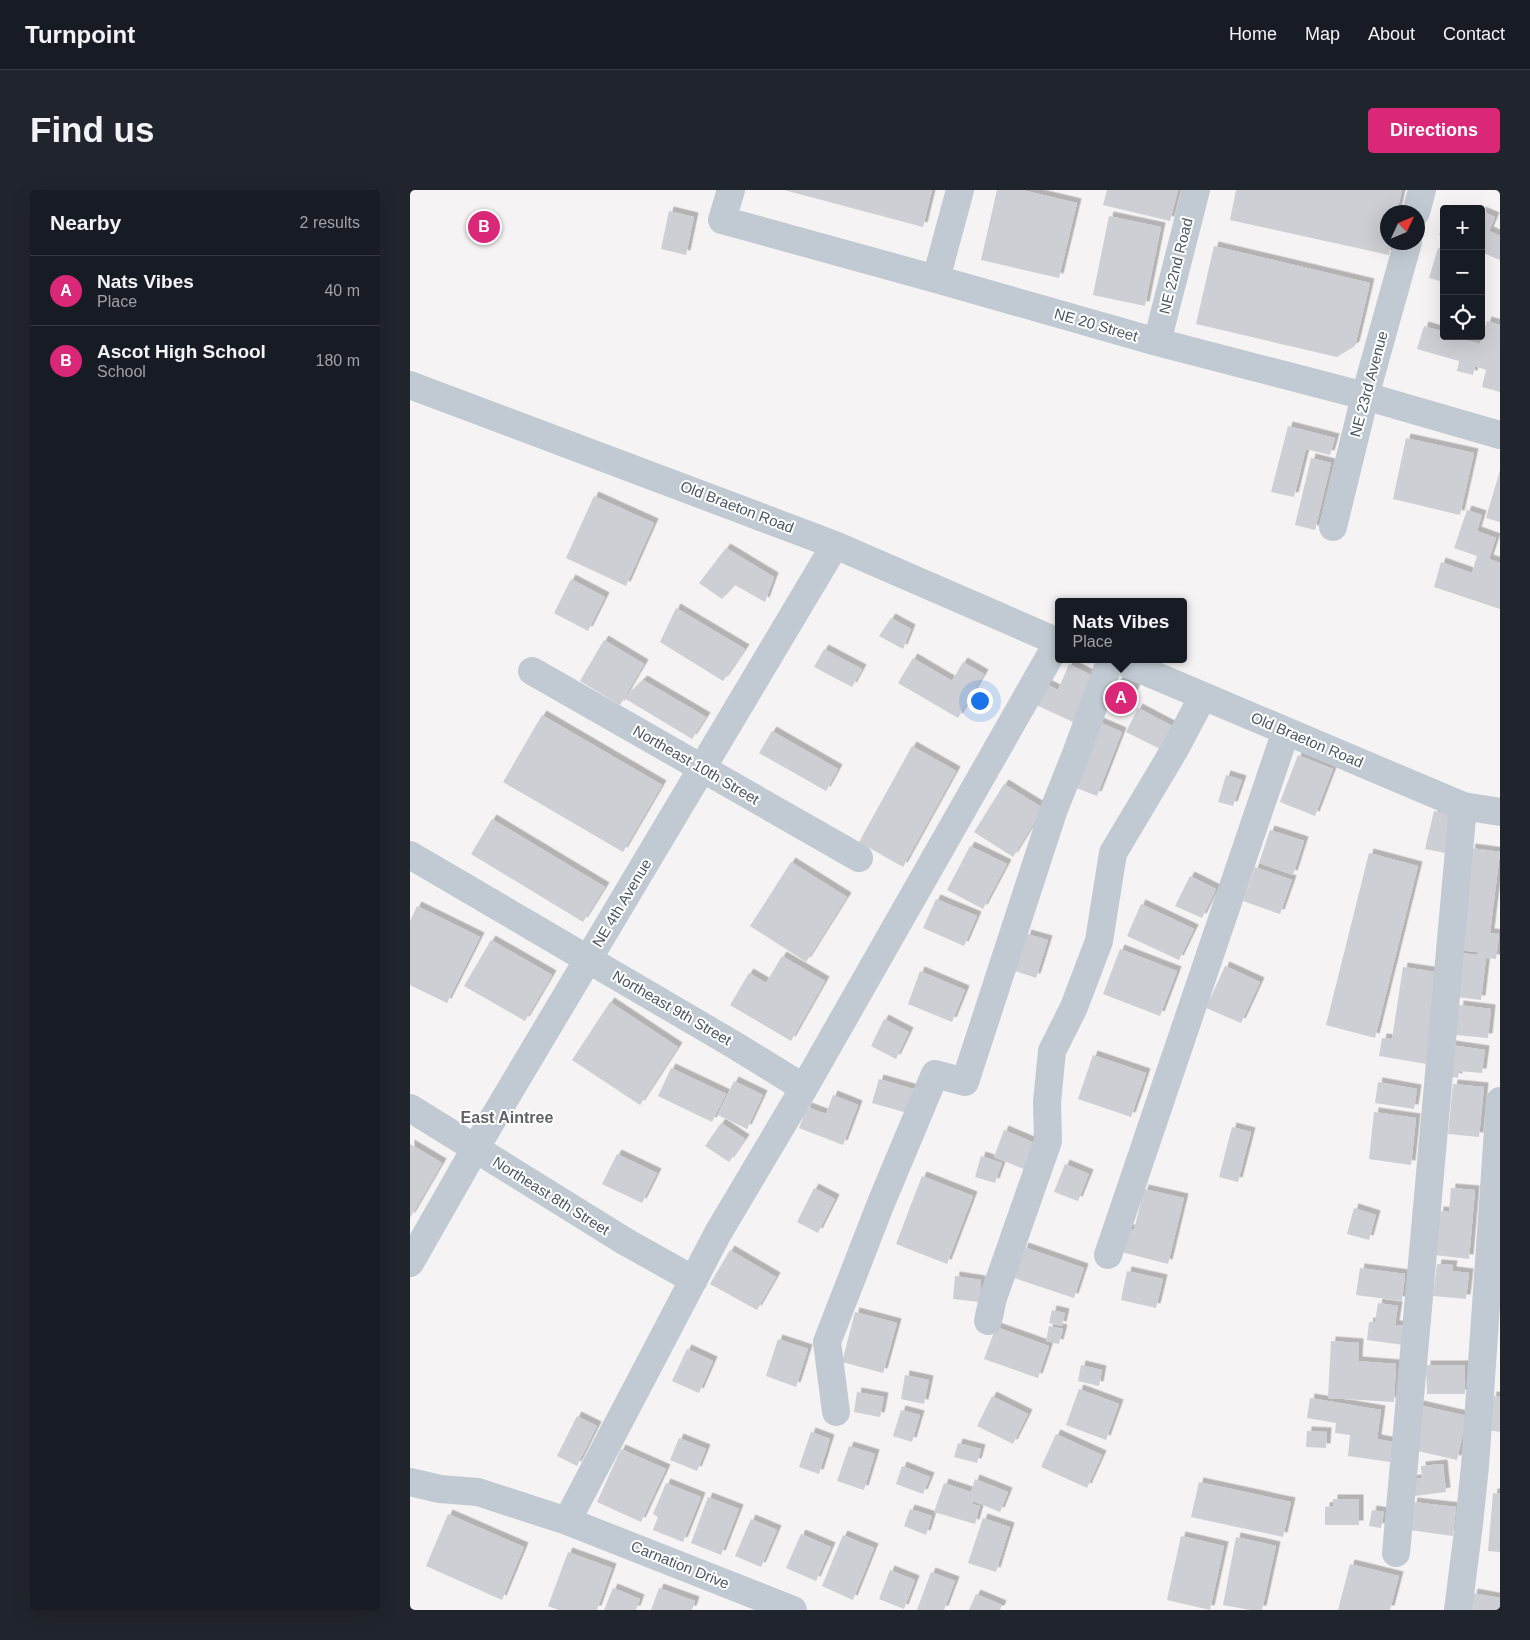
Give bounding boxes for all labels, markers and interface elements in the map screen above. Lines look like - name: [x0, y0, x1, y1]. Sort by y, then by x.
- text: Turnpoint: [25, 21, 135, 48]
- text: Home: [1229, 24, 1277, 44]
- text: Map: [1305, 24, 1340, 44]
- text: About: [1368, 24, 1415, 44]
- text: Contact: [1443, 24, 1505, 44]
- button: Directions: [1368, 108, 1500, 153]
- text: Find us: [30, 110, 154, 149]
- north arrow: [1380, 205, 1425, 250]
- map controls: [1440, 205, 1485, 340]
- button: +: [1440, 205, 1485, 250]
- pin: B: [468, 208, 500, 246]
- text: Nearby: [50, 211, 121, 234]
- text: 2 results: [300, 214, 360, 231]
- street label: NE 22nd Road: [1155, 216, 1196, 316]
- button: −: [1440, 250, 1485, 295]
- text: Nats Vibes: [97, 271, 194, 292]
- text: A: [60, 282, 72, 299]
- text: 40 m: [324, 282, 360, 299]
- text: Place: [97, 293, 137, 310]
- button: locate: [1440, 295, 1485, 340]
- street label: NE 20 Street: [1053, 305, 1141, 345]
- street label: NE 23rd Avenue: [1346, 329, 1391, 439]
- text: Ascot High School: [97, 341, 266, 362]
- text: B: [60, 352, 72, 369]
- text: 180 m: [316, 352, 360, 369]
- text: School: [97, 363, 146, 380]
- street label: Old Braeton Road: [678, 477, 796, 536]
- popup: [1055, 598, 1187, 663]
- text: Nats Vibes: [1073, 611, 1169, 632]
- text: Place: [1073, 633, 1113, 650]
- pin: A: [1105, 679, 1137, 717]
- your location: [967, 688, 993, 714]
- street label: Old Braeton Road: [1249, 708, 1366, 771]
- street label: Northeast 10th Street: [630, 722, 763, 808]
- street label: NE 4th Avenue: [589, 856, 655, 950]
- street label: Northeast 9th Street: [610, 967, 735, 1049]
- district label: East Aintree: [461, 1109, 553, 1126]
- street label: Northeast 8th Street: [490, 1153, 613, 1239]
- street label: Carnation Drive: [629, 1537, 732, 1592]

